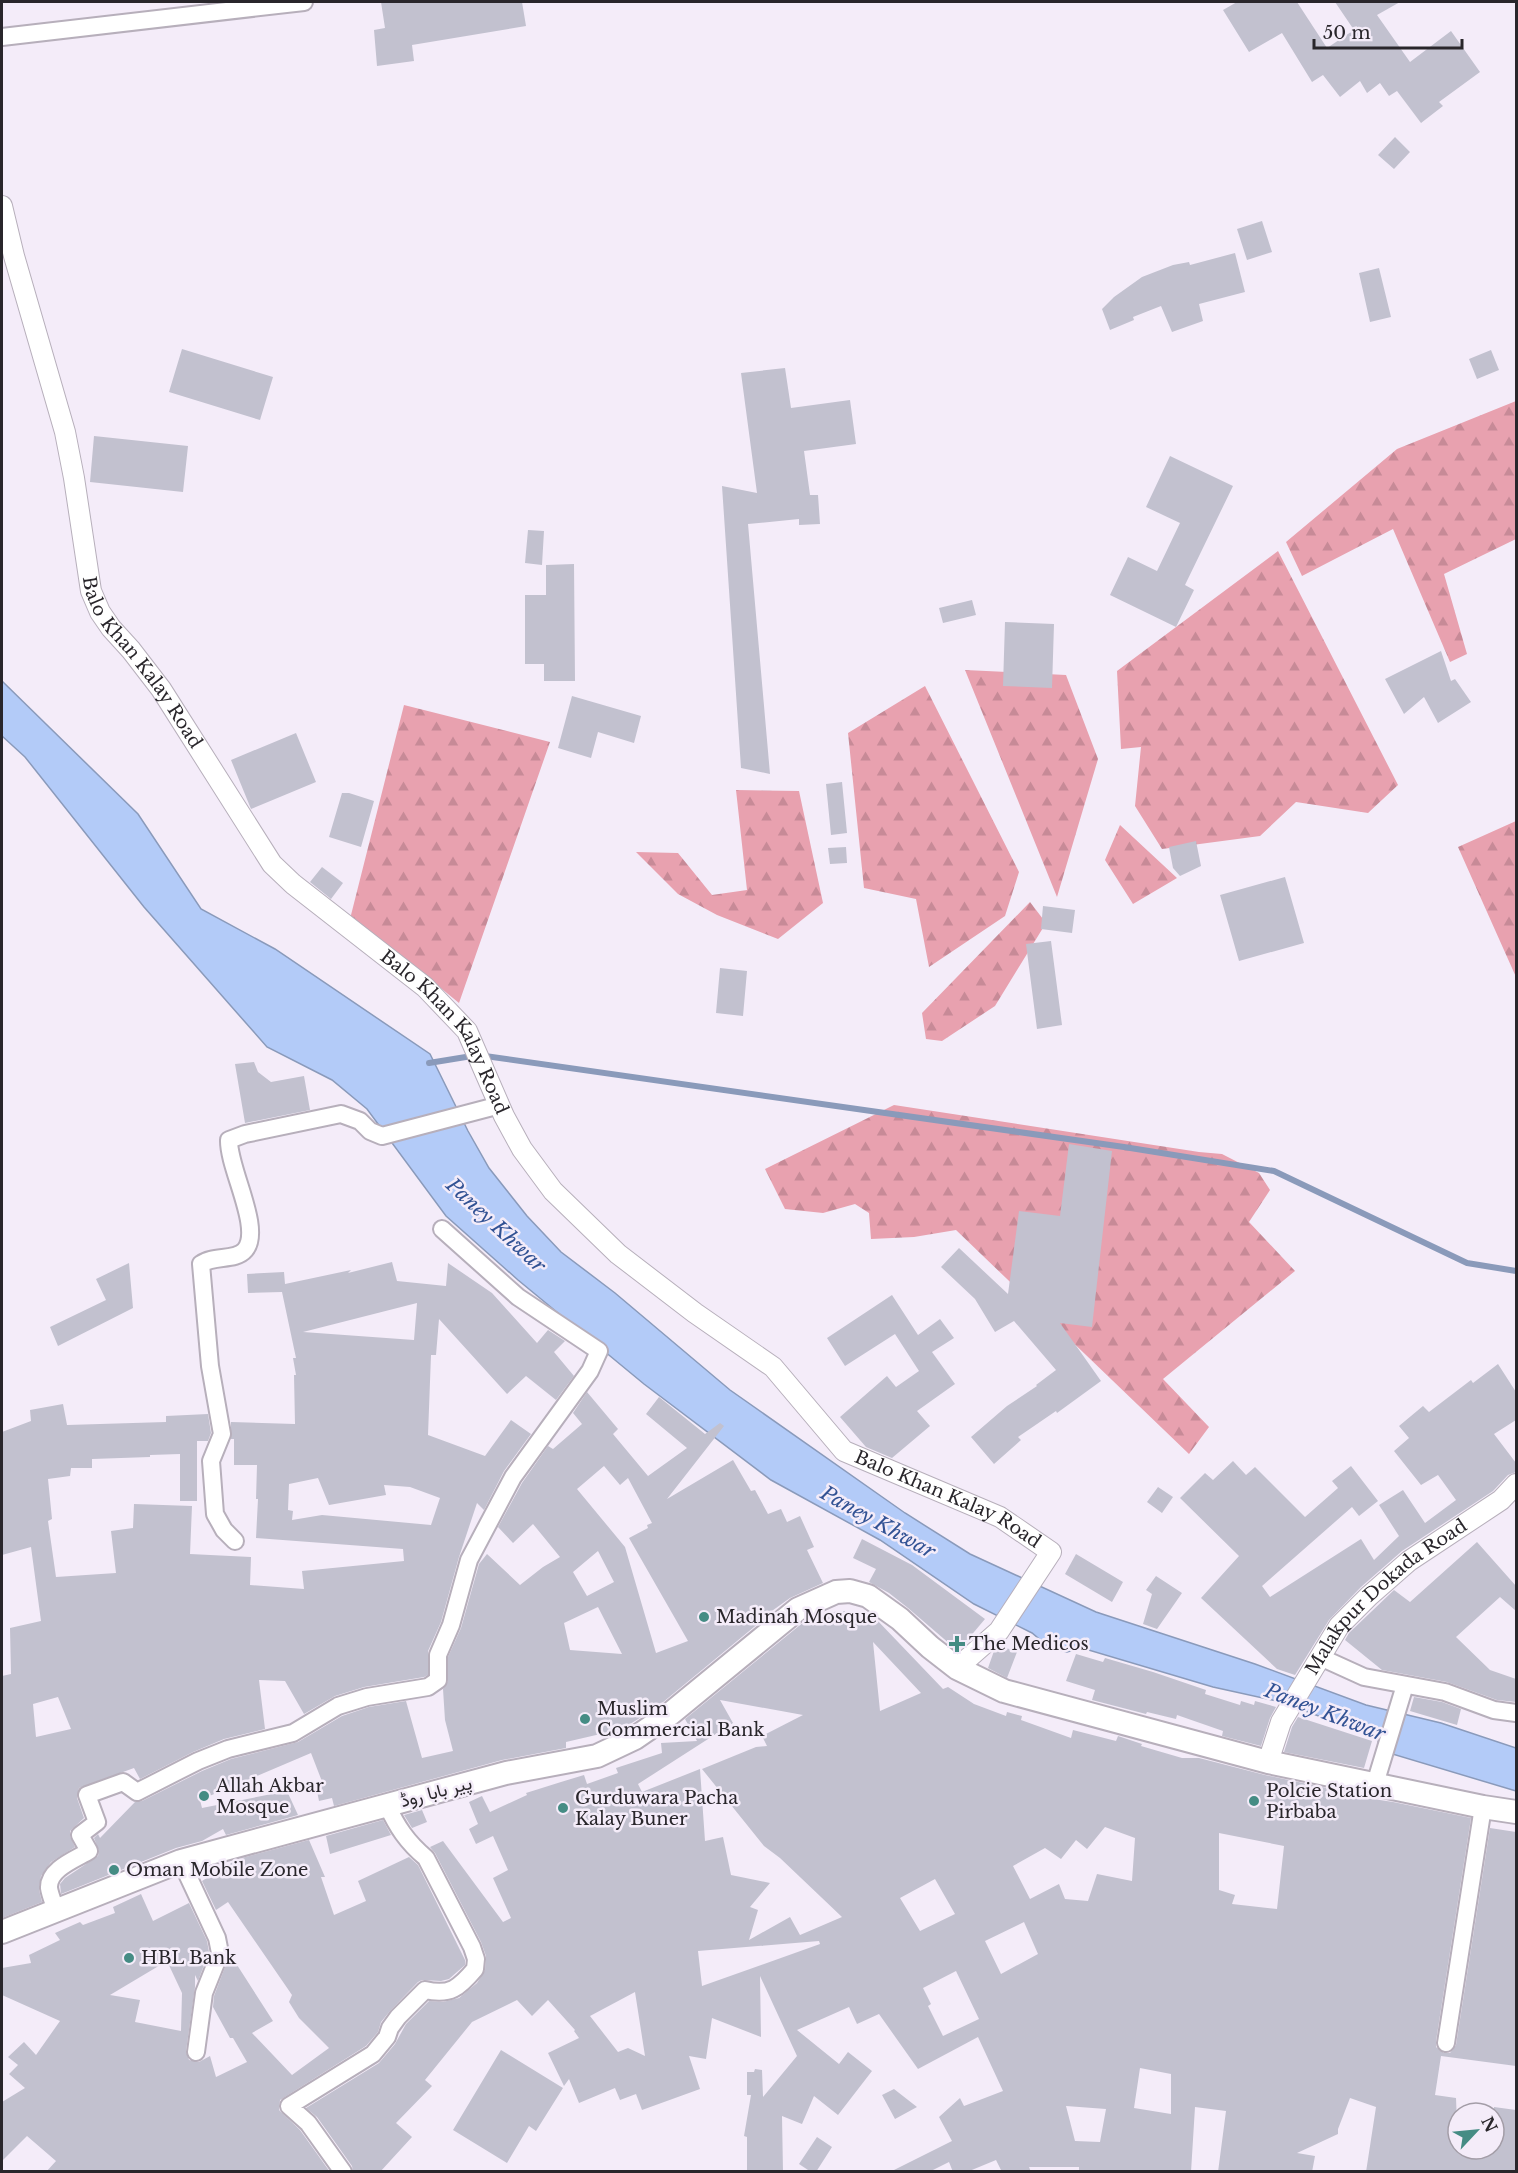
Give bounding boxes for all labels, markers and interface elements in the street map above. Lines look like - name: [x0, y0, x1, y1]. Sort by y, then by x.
- scale bar: [1314, 12, 1462, 50]
- text: 50 m: [1323, 22, 1371, 44]
- street label: Balo Khan Kalay Road: [78, 575, 207, 752]
- street label: Balo Khan Kalay Road: [376, 945, 513, 1118]
- water label: Paney Khwar: [441, 1172, 551, 1278]
- street label: Balo Khan Kalay Road: [851, 1446, 1045, 1553]
- water label: Paney Khwar: [816, 1480, 940, 1564]
- street label: Malakpur Dokada Road: [1301, 1515, 1471, 1679]
- place label: Madinah Mosque: [716, 1606, 877, 1628]
- marker: Madinah Mosque: [697, 1610, 711, 1624]
- place label: The Medicos: [969, 1633, 1089, 1655]
- marker: The Medicos: [950, 1637, 964, 1651]
- water label: Paney Khwar: [1260, 1678, 1389, 1746]
- place label: Muslim Commercial Bank: [597, 1698, 765, 1741]
- marker: Muslim Commercial Bank: [578, 1712, 592, 1726]
- street label: پیر بابا روڈ: [398, 1772, 474, 1813]
- place label: Allah Akbar Mosque: [215, 1775, 324, 1818]
- place label: Polcie Station Pirbaba: [1266, 1780, 1392, 1823]
- place label: Gurduwara Pacha Kalay Buner: [575, 1787, 738, 1830]
- marker: Allah Akbar Mosque: [197, 1789, 211, 1803]
- marker: Polcie Station Pirbaba: [1247, 1794, 1261, 1808]
- marker: Gurduwara Pacha Kalay Buner: [556, 1801, 570, 1815]
- place label: Oman Mobile Zone: [126, 1859, 308, 1881]
- marker: Oman Mobile Zone: [107, 1863, 121, 1877]
- place label: HBL Bank: [141, 1947, 236, 1969]
- marker: HBL Bank: [122, 1951, 136, 1965]
- north arrow: [1446, 2101, 1506, 2161]
- text: N: [1477, 2113, 1502, 2136]

